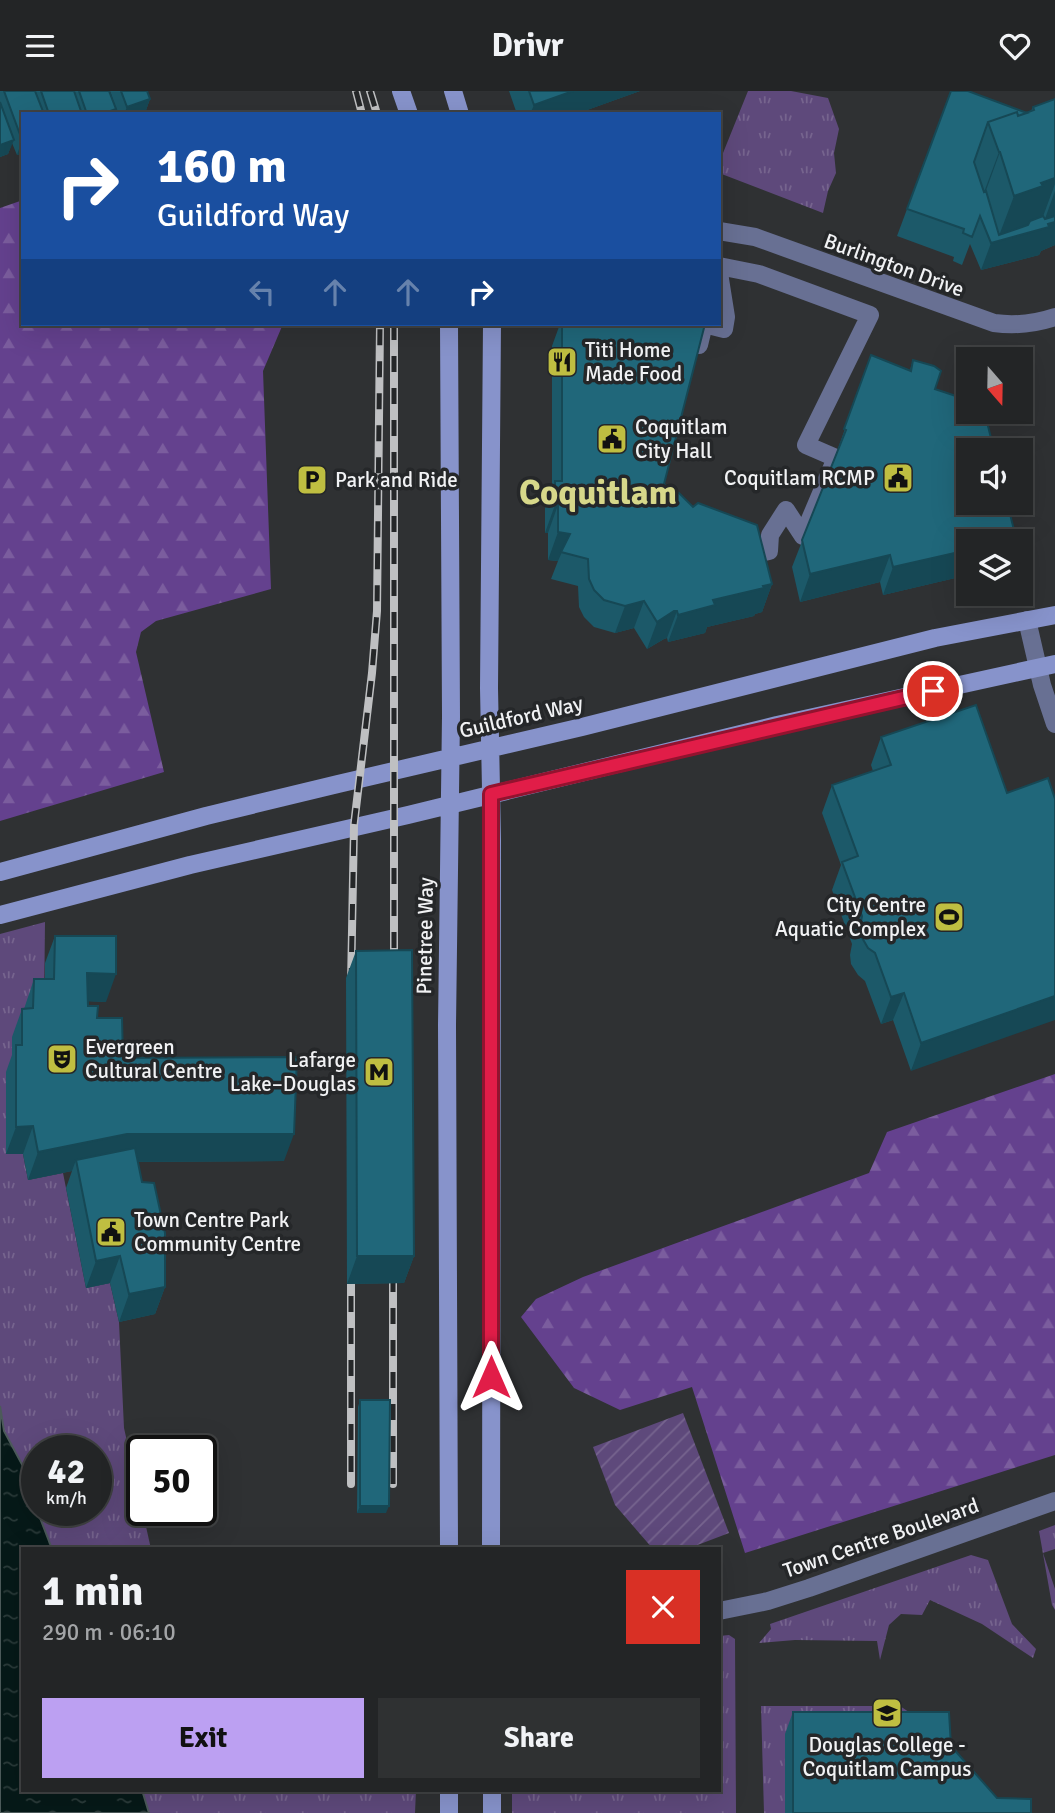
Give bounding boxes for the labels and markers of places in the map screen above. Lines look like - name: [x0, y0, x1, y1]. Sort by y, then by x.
- place label: Titi Home Made Food: [585, 337, 682, 387]
- restaurant icon: Titi Home Made Food: [545, 345, 579, 379]
- place label: Coquitlam City Hall: [635, 414, 727, 464]
- public building icon: Coquitlam City Hall: [595, 422, 629, 456]
- public building icon: Coquitlam RCMP: [881, 461, 915, 495]
- parking icon: Park and Ride: [295, 463, 329, 497]
- place label: Coquitlam RCMP: [724, 465, 875, 491]
- place label: Park and Ride: [335, 467, 458, 493]
- pin: [903, 661, 963, 721]
- place label: City Centre Aquatic Complex: [775, 892, 926, 942]
- sports icon: City Centre Aquatic Complex: [932, 900, 966, 934]
- place label: Evergreen Cultural Centre: [85, 1034, 222, 1084]
- theatre icon: Evergreen Cultural Centre: [45, 1042, 79, 1076]
- place label: Lafarge Lake–Douglas: [230, 1047, 356, 1097]
- metro station icon: Lafarge Lake–Douglas: [362, 1055, 396, 1089]
- place label: Town Centre Park Community Centre: [134, 1207, 301, 1257]
- public building icon: Town Centre Park Community Centre: [94, 1215, 128, 1249]
- school or university icon: Douglas College - Coquitlam Campus: [870, 1696, 904, 1730]
- place label: Douglas College - Coquitlam Campus: [803, 1732, 971, 1782]

